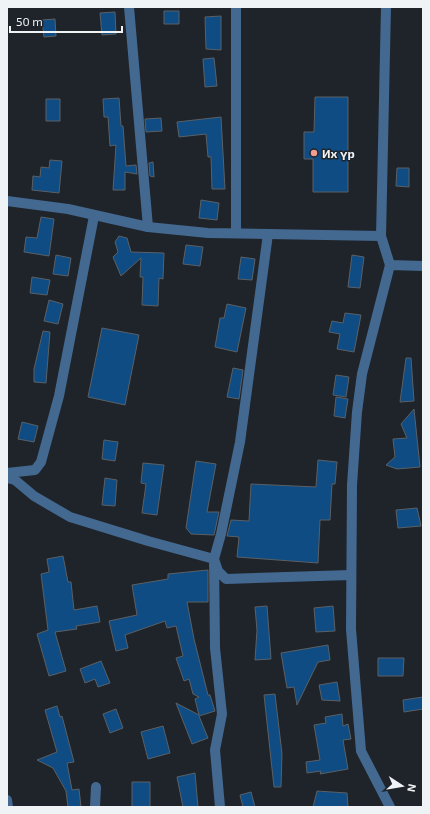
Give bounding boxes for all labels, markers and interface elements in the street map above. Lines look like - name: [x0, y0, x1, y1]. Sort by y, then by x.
- scale bar: [10, 8, 122, 34]
- text: 50 m: [16, 14, 43, 28]
- place label: Их үр: [322, 146, 355, 160]
- marker: Их үр: [309, 148, 319, 158]
- north arrow: [382, 766, 422, 806]
- text: N: [405, 783, 419, 793]

